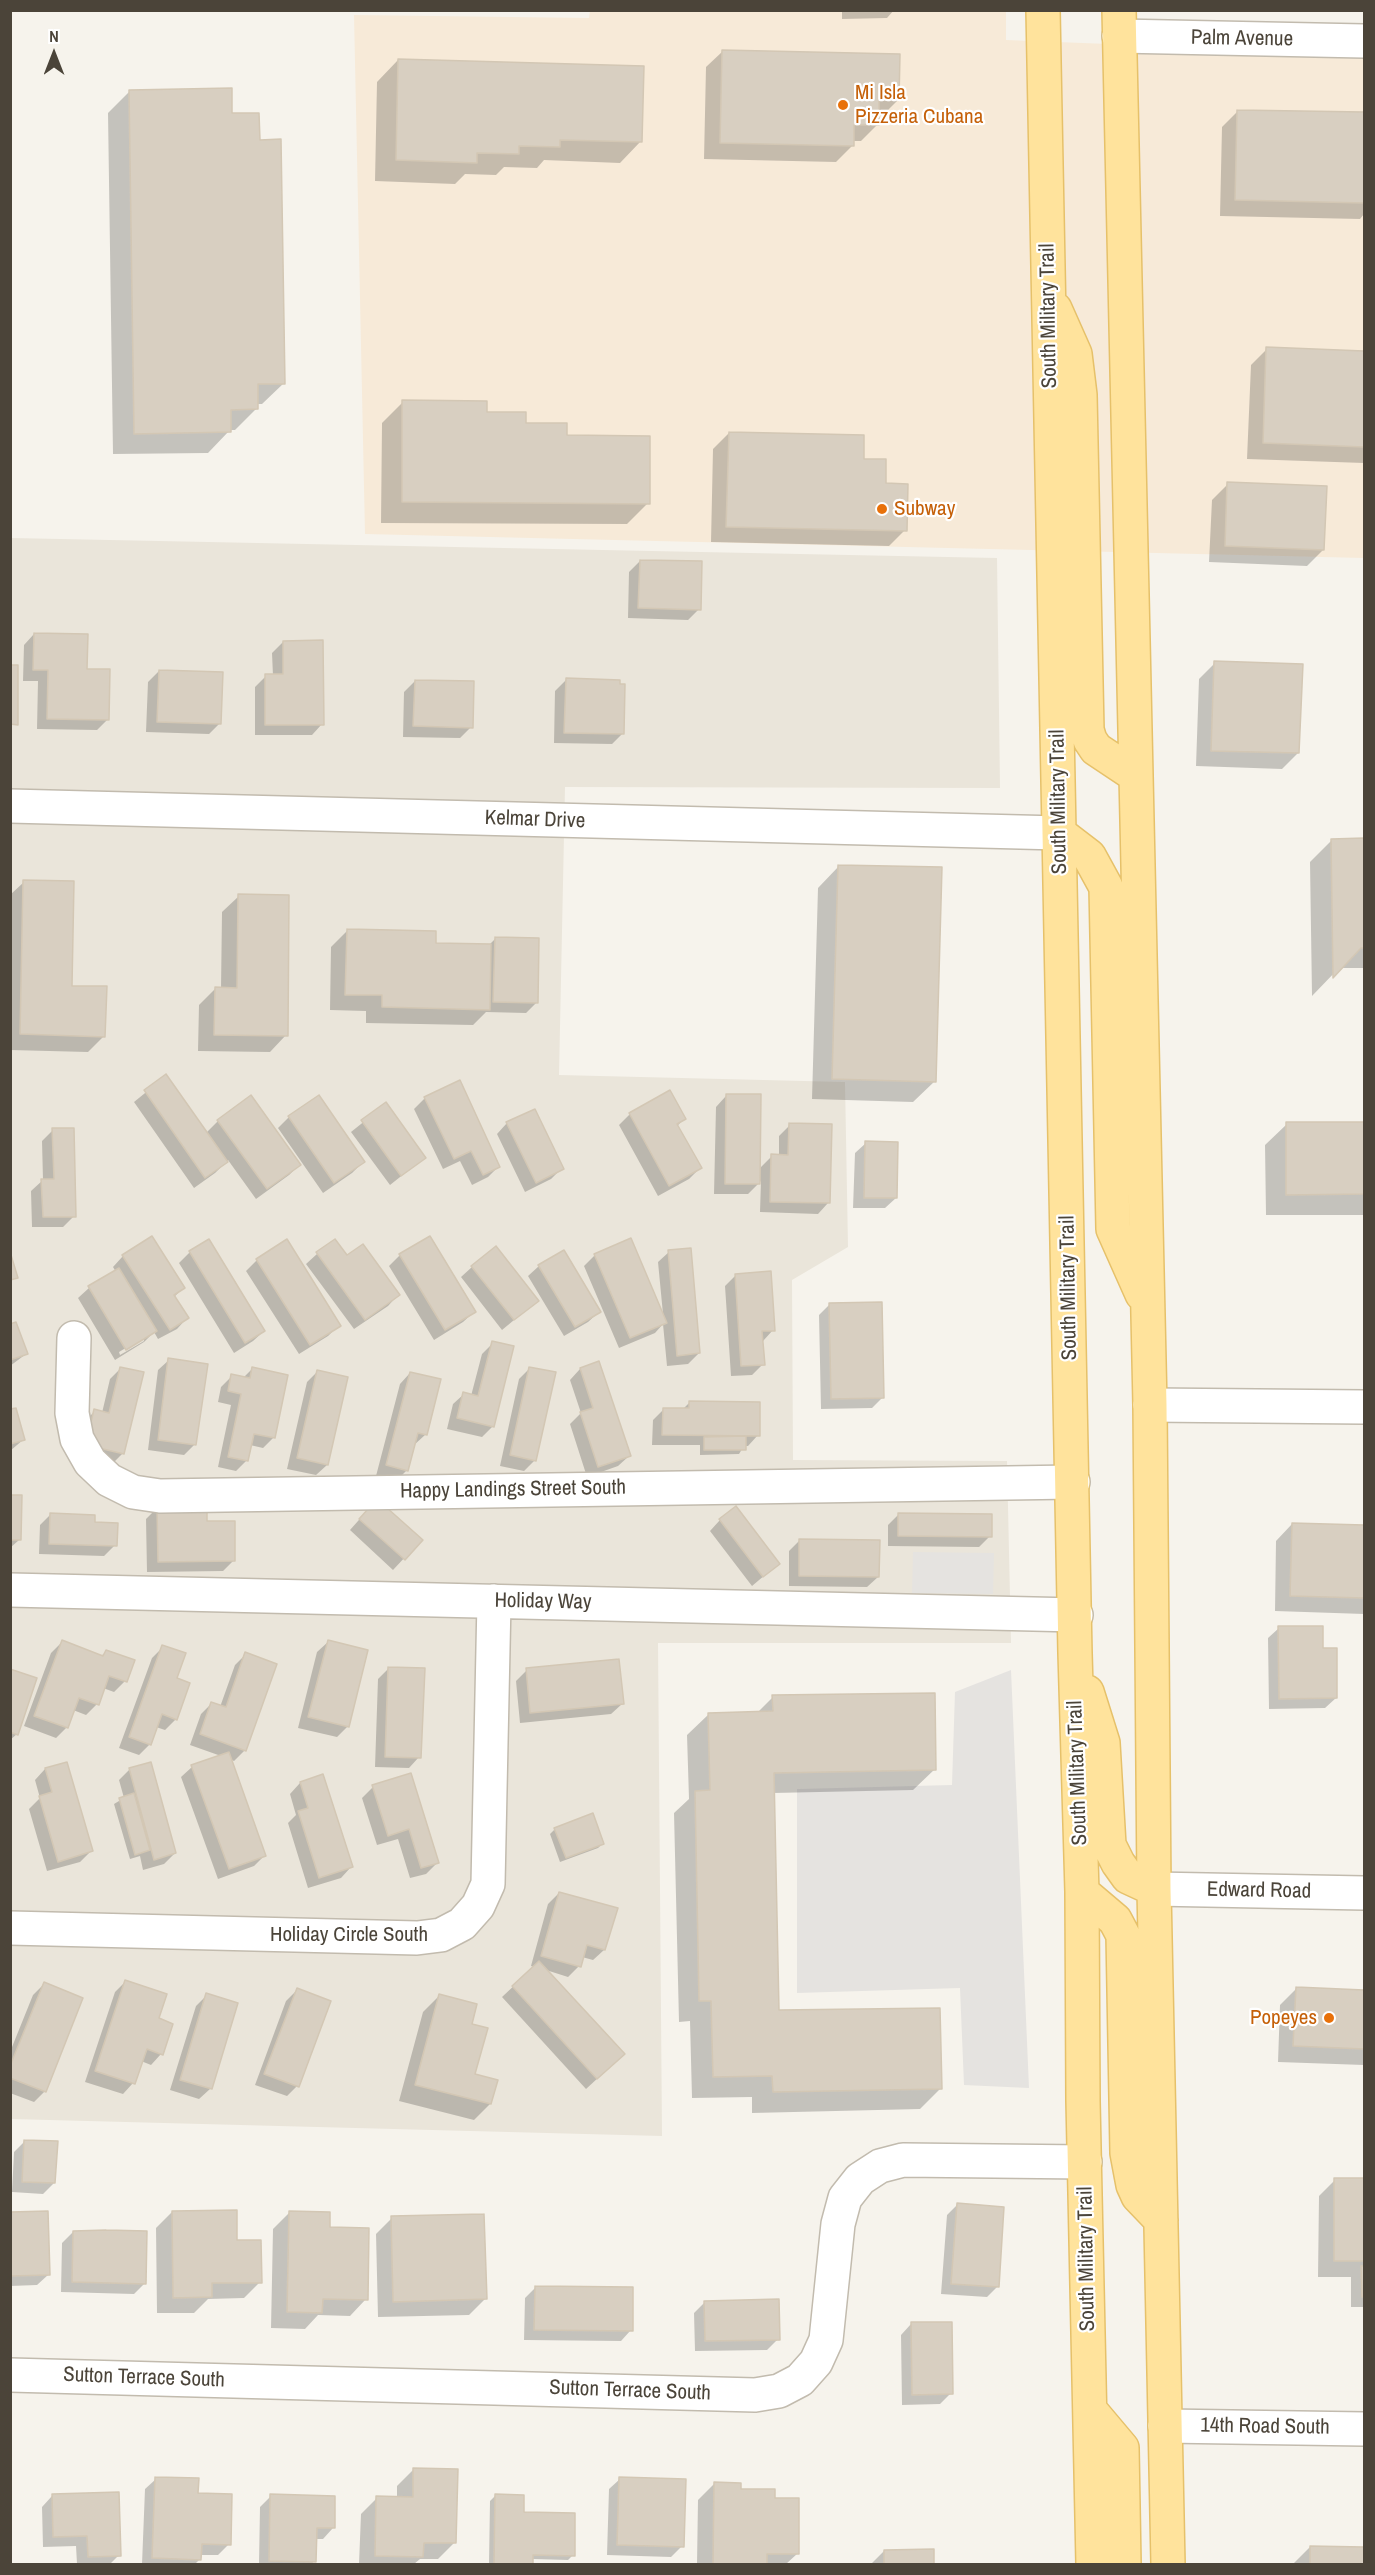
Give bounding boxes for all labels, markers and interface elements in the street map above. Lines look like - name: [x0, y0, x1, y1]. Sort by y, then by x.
- north arrow: [24, 24, 84, 84]
- text: N: [49, 25, 59, 47]
- street label: Palm Avenue: [1191, 26, 1293, 52]
- place label: Mi Isla Pizzeria Cubana: [855, 80, 983, 130]
- marker: Mi Isla Pizzeria Cubana: [836, 98, 850, 112]
- street label: South Military Trail: [1035, 243, 1063, 389]
- place label: Subway: [894, 496, 955, 522]
- marker: Subway: [875, 502, 889, 516]
- street label: South Military Trail: [1045, 729, 1073, 875]
- street label: Kelmar Drive: [484, 806, 586, 834]
- street label: South Military Trail: [1055, 1215, 1083, 1361]
- street label: Happy Landings Street South: [400, 1475, 626, 1505]
- street label: Holiday Way: [494, 1589, 592, 1615]
- street label: South Military Trail: [1063, 1700, 1093, 1846]
- street label: Edward Road: [1207, 1877, 1311, 1905]
- street label: Holiday Circle South: [270, 1922, 428, 1948]
- place label: Popeyes: [1250, 2005, 1317, 2031]
- marker: Popeyes: [1322, 2011, 1336, 2025]
- street label: South Military Trail: [1073, 2186, 1101, 2332]
- street label: Sutton Terrace South: [63, 2363, 225, 2393]
- street label: Sutton Terrace South: [549, 2376, 711, 2406]
- street label: 14th Road South: [1200, 2413, 1330, 2441]

